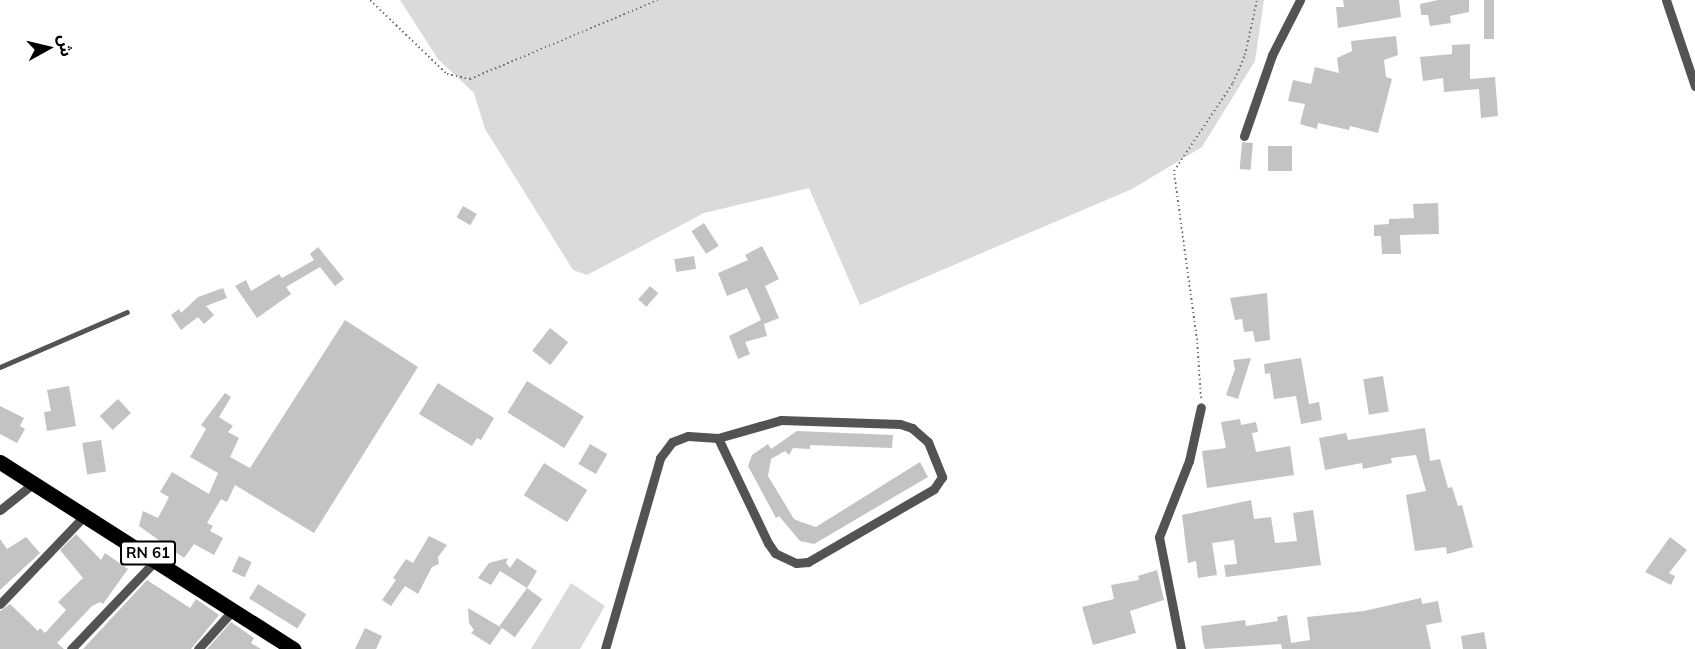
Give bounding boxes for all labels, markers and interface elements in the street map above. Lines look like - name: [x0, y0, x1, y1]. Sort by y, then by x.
- north arrow: [18, 18, 78, 78]
- text: ش: [54, 33, 77, 58]
- road number: RN 61: [120, 541, 176, 565]

